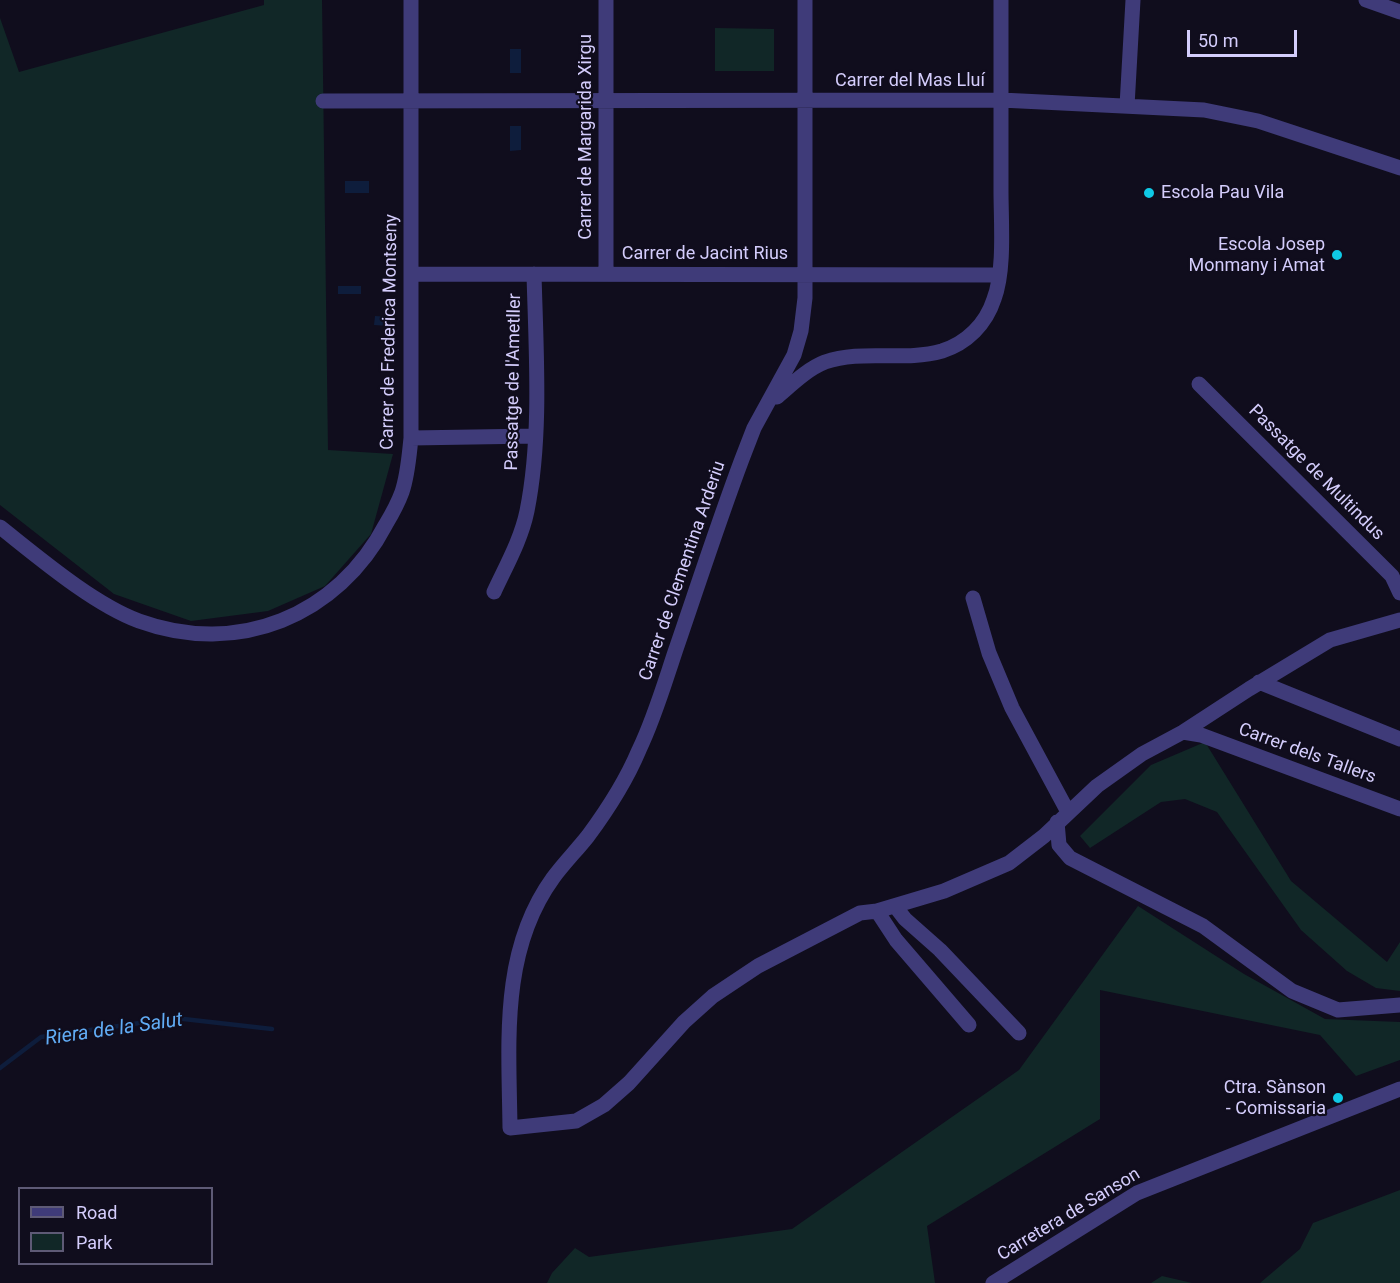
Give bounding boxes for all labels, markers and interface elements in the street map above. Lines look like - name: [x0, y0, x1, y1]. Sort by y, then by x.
- scale bar: [1190, 18, 1300, 56]
- text: 50 m: [1198, 30, 1238, 51]
- street label: Carrer de Margarida Xirgu: [575, 34, 597, 240]
- street label: Carrer del Mas Lluí: [835, 70, 985, 92]
- place label: Escola Pau Vila: [1161, 182, 1284, 204]
- marker: Escola Pau Vila: [1142, 186, 1156, 200]
- street label: Carrer de Frederica Montseny: [377, 214, 403, 450]
- place label: Escola Josep Monmany i Amat: [1189, 234, 1325, 276]
- street label: Carrer de Jacint Rius: [622, 243, 788, 265]
- marker: Escola Josep Monmany i Amat: [1330, 248, 1344, 262]
- street label: Passatge de l'Ametller: [502, 293, 526, 471]
- street label: Passatge de Multindus: [1244, 401, 1388, 545]
- street label: Carrer de Clementina Arderiu: [635, 458, 731, 684]
- street label: Carrer dels Tallers: [1235, 719, 1379, 789]
- water label: Riera de la Salut: [44, 1008, 184, 1052]
- place label: Ctra. Sànson - Comissaria: [1224, 1077, 1326, 1120]
- marker: Ctra. Sànson - Comissaria: [1331, 1091, 1345, 1105]
- street label: Carretera de Sanson: [994, 1164, 1144, 1266]
- legend: [18, 1187, 213, 1265]
- text: Road: [76, 1202, 117, 1223]
- text: Park: [76, 1232, 112, 1253]

